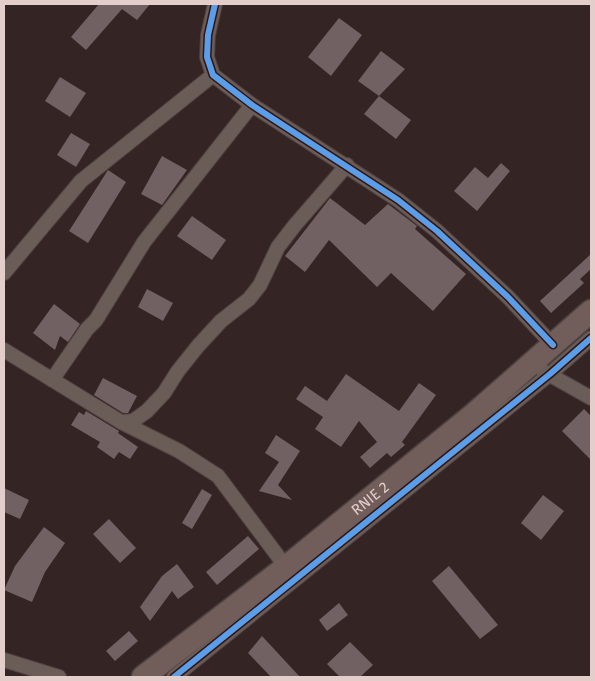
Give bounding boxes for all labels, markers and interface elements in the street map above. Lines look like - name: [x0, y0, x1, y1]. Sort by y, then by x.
- street label: RNIE 2: [348, 478, 393, 519]

